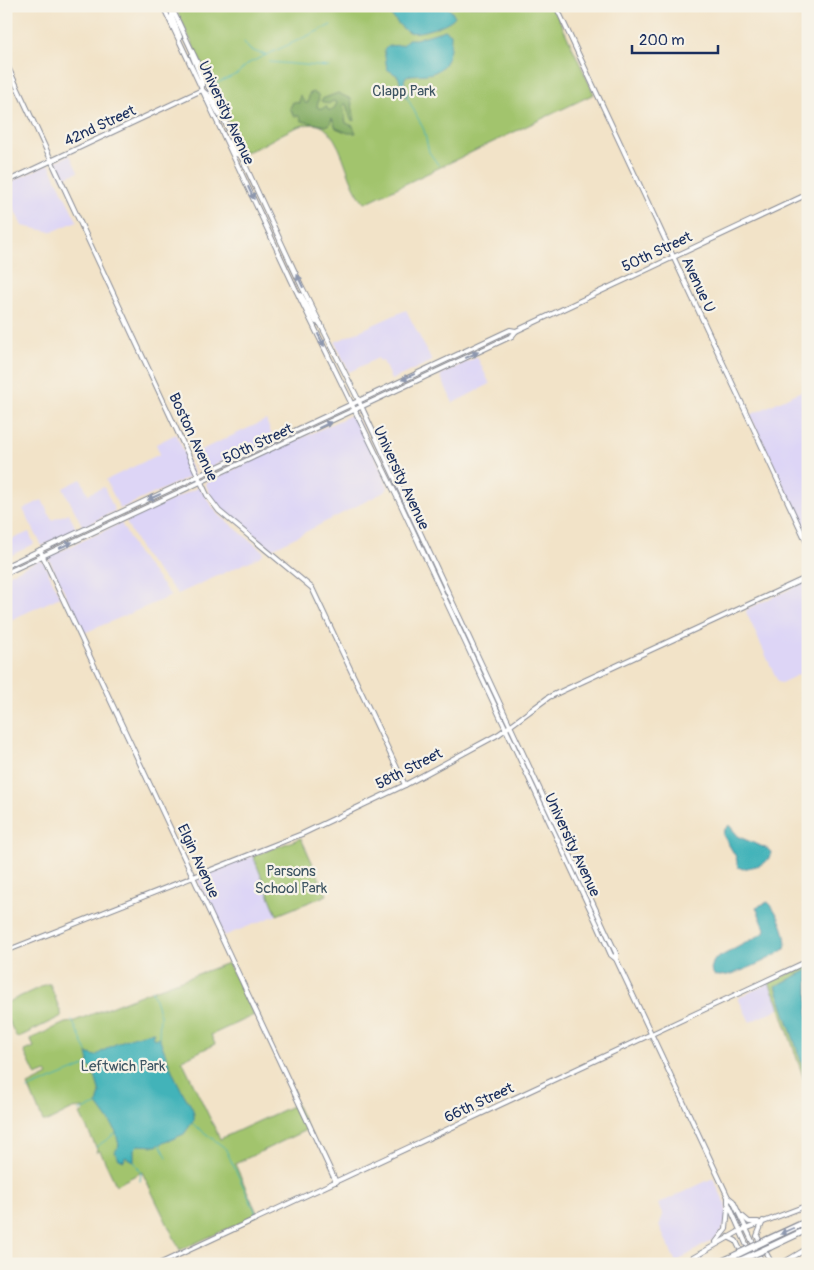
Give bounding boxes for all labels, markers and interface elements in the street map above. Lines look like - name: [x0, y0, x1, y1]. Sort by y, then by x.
- scale bar: [632, 22, 718, 54]
- text: 200 m: [639, 31, 684, 50]
- street label: University Avenue: [194, 58, 259, 168]
- park label: Clapp Park: [372, 82, 436, 101]
- street label: 42nd Street: [61, 101, 140, 151]
- one-way arrow: [247, 186, 255, 200]
- street label: 50th Street: [619, 227, 696, 277]
- street label: Avenue U: [677, 254, 719, 316]
- one-way arrow: [295, 274, 303, 288]
- one-way arrow: [317, 332, 325, 347]
- one-way arrow: [465, 351, 479, 359]
- one-way arrow: [400, 373, 415, 381]
- street label: Boston Avenue: [164, 390, 222, 485]
- street label: 50th Street: [220, 419, 297, 469]
- one-way arrow: [318, 420, 332, 428]
- street label: University Avenue: [369, 423, 434, 533]
- one-way arrow: [147, 493, 161, 501]
- one-way arrow: [59, 540, 73, 548]
- street label: 58th Street: [372, 744, 447, 794]
- street label: University Avenue: [540, 790, 605, 900]
- street label: Elgin Avenue: [173, 821, 224, 901]
- park label: Parsons School Park: [255, 862, 328, 898]
- park label: Leftwich Park: [81, 1057, 166, 1076]
- street label: 66th Street: [441, 1078, 518, 1127]
- one-way arrow: [780, 1227, 794, 1235]

